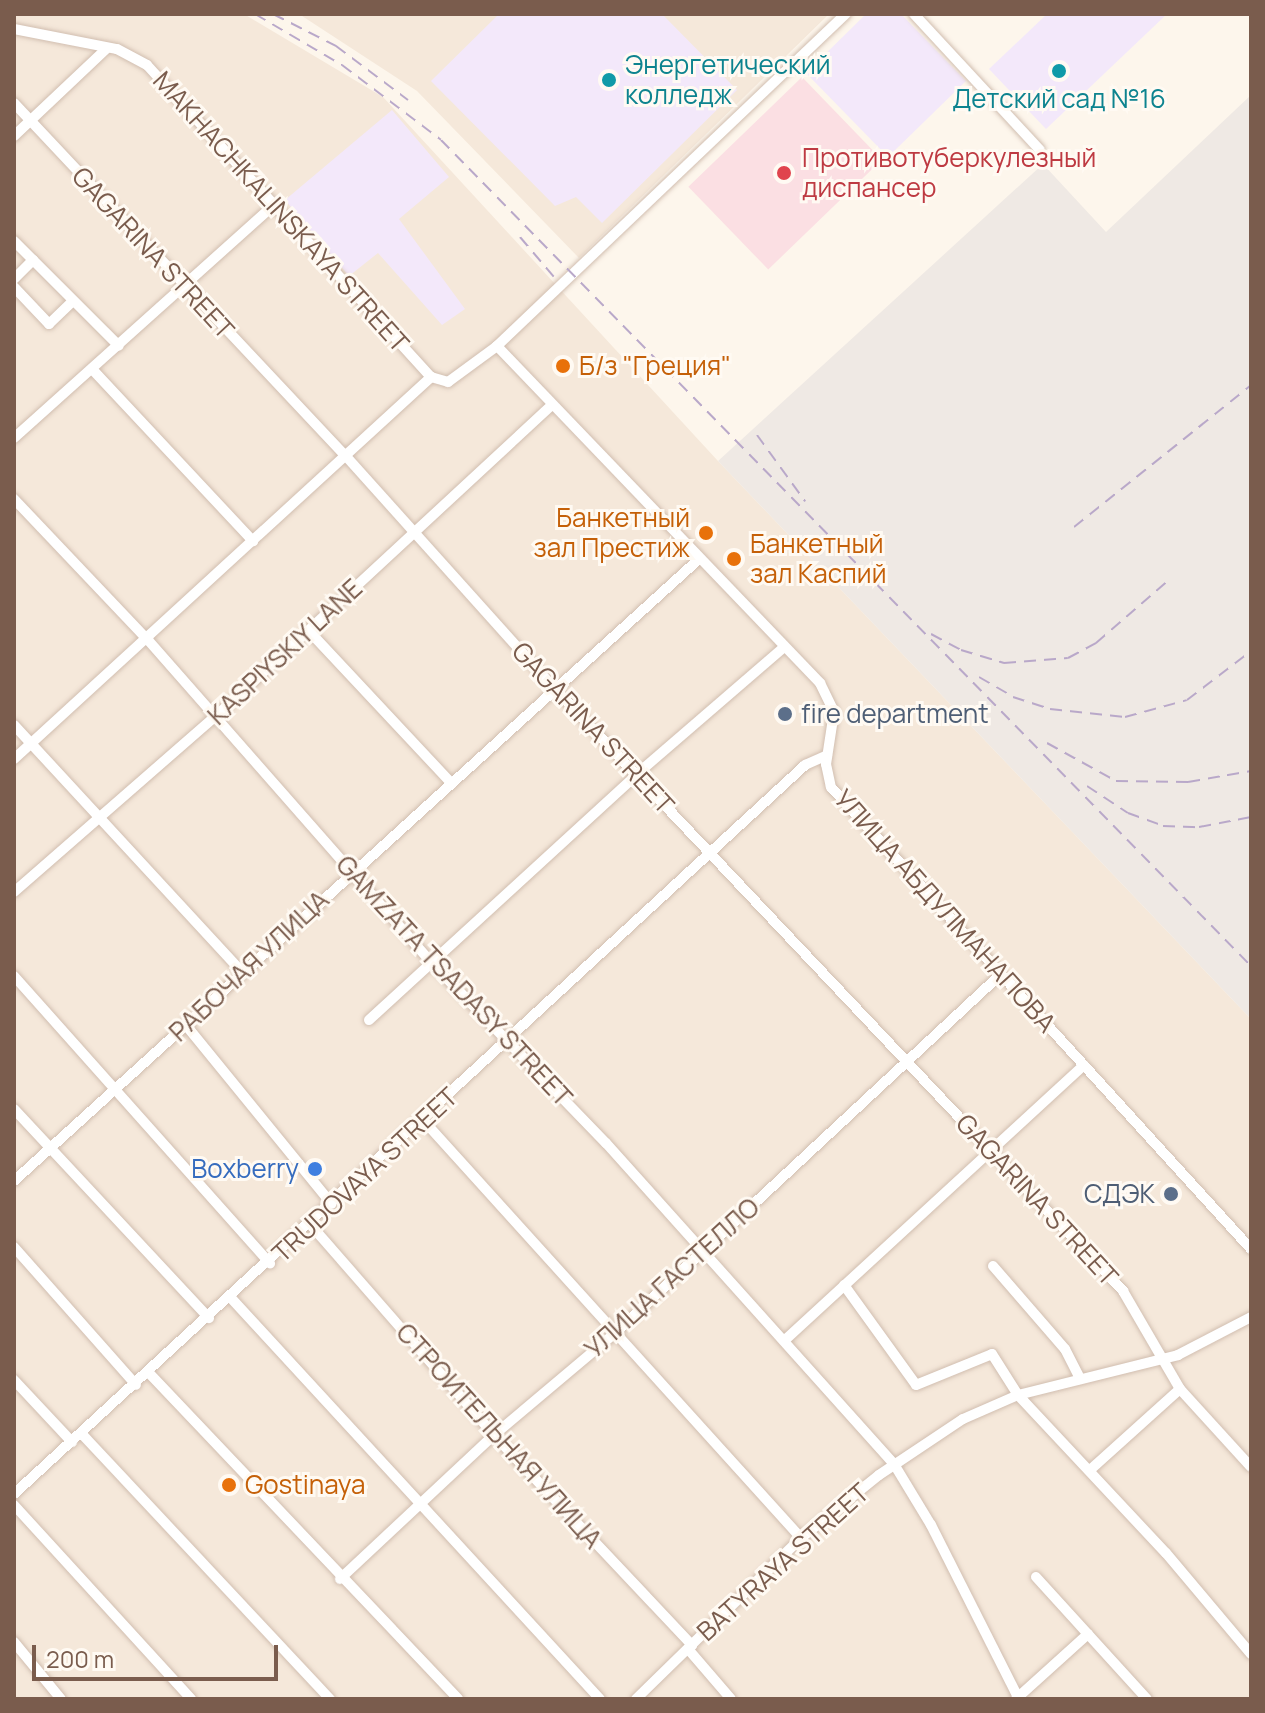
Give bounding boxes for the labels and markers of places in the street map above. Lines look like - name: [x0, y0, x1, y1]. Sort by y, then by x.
- place label: Энергетический колледж: [625, 49, 831, 110]
- marker: Детский сад №16: [1050, 62, 1068, 80]
- marker: Энергетический колледж: [600, 71, 618, 89]
- place label: Детский сад №16: [952, 83, 1166, 115]
- place label: Противотуберкулезный диспансер: [802, 142, 1096, 204]
- marker: Противотуберкулезный диспансер: [773, 162, 795, 184]
- place label: Б/з "Греция": [579, 350, 731, 382]
- marker: Б/з "Греция": [554, 357, 572, 375]
- place label: Банкетный зал Престиж: [533, 502, 690, 564]
- marker: Банкетный зал Престиж: [697, 524, 715, 542]
- place label: Банкетный зал Каспий: [750, 528, 886, 590]
- marker: Банкетный зал Каспий: [725, 550, 743, 568]
- place label: fire department: [801, 698, 989, 730]
- marker: fire department: [776, 705, 794, 723]
- place label: Boxberry: [191, 1153, 299, 1185]
- marker: Boxberry: [306, 1160, 324, 1178]
- place label: СДЭК: [1084, 1178, 1155, 1210]
- marker: СДЭК: [1162, 1185, 1180, 1203]
- place label: Gostinaya: [245, 1469, 365, 1501]
- marker: Gostinaya: [220, 1476, 238, 1494]

